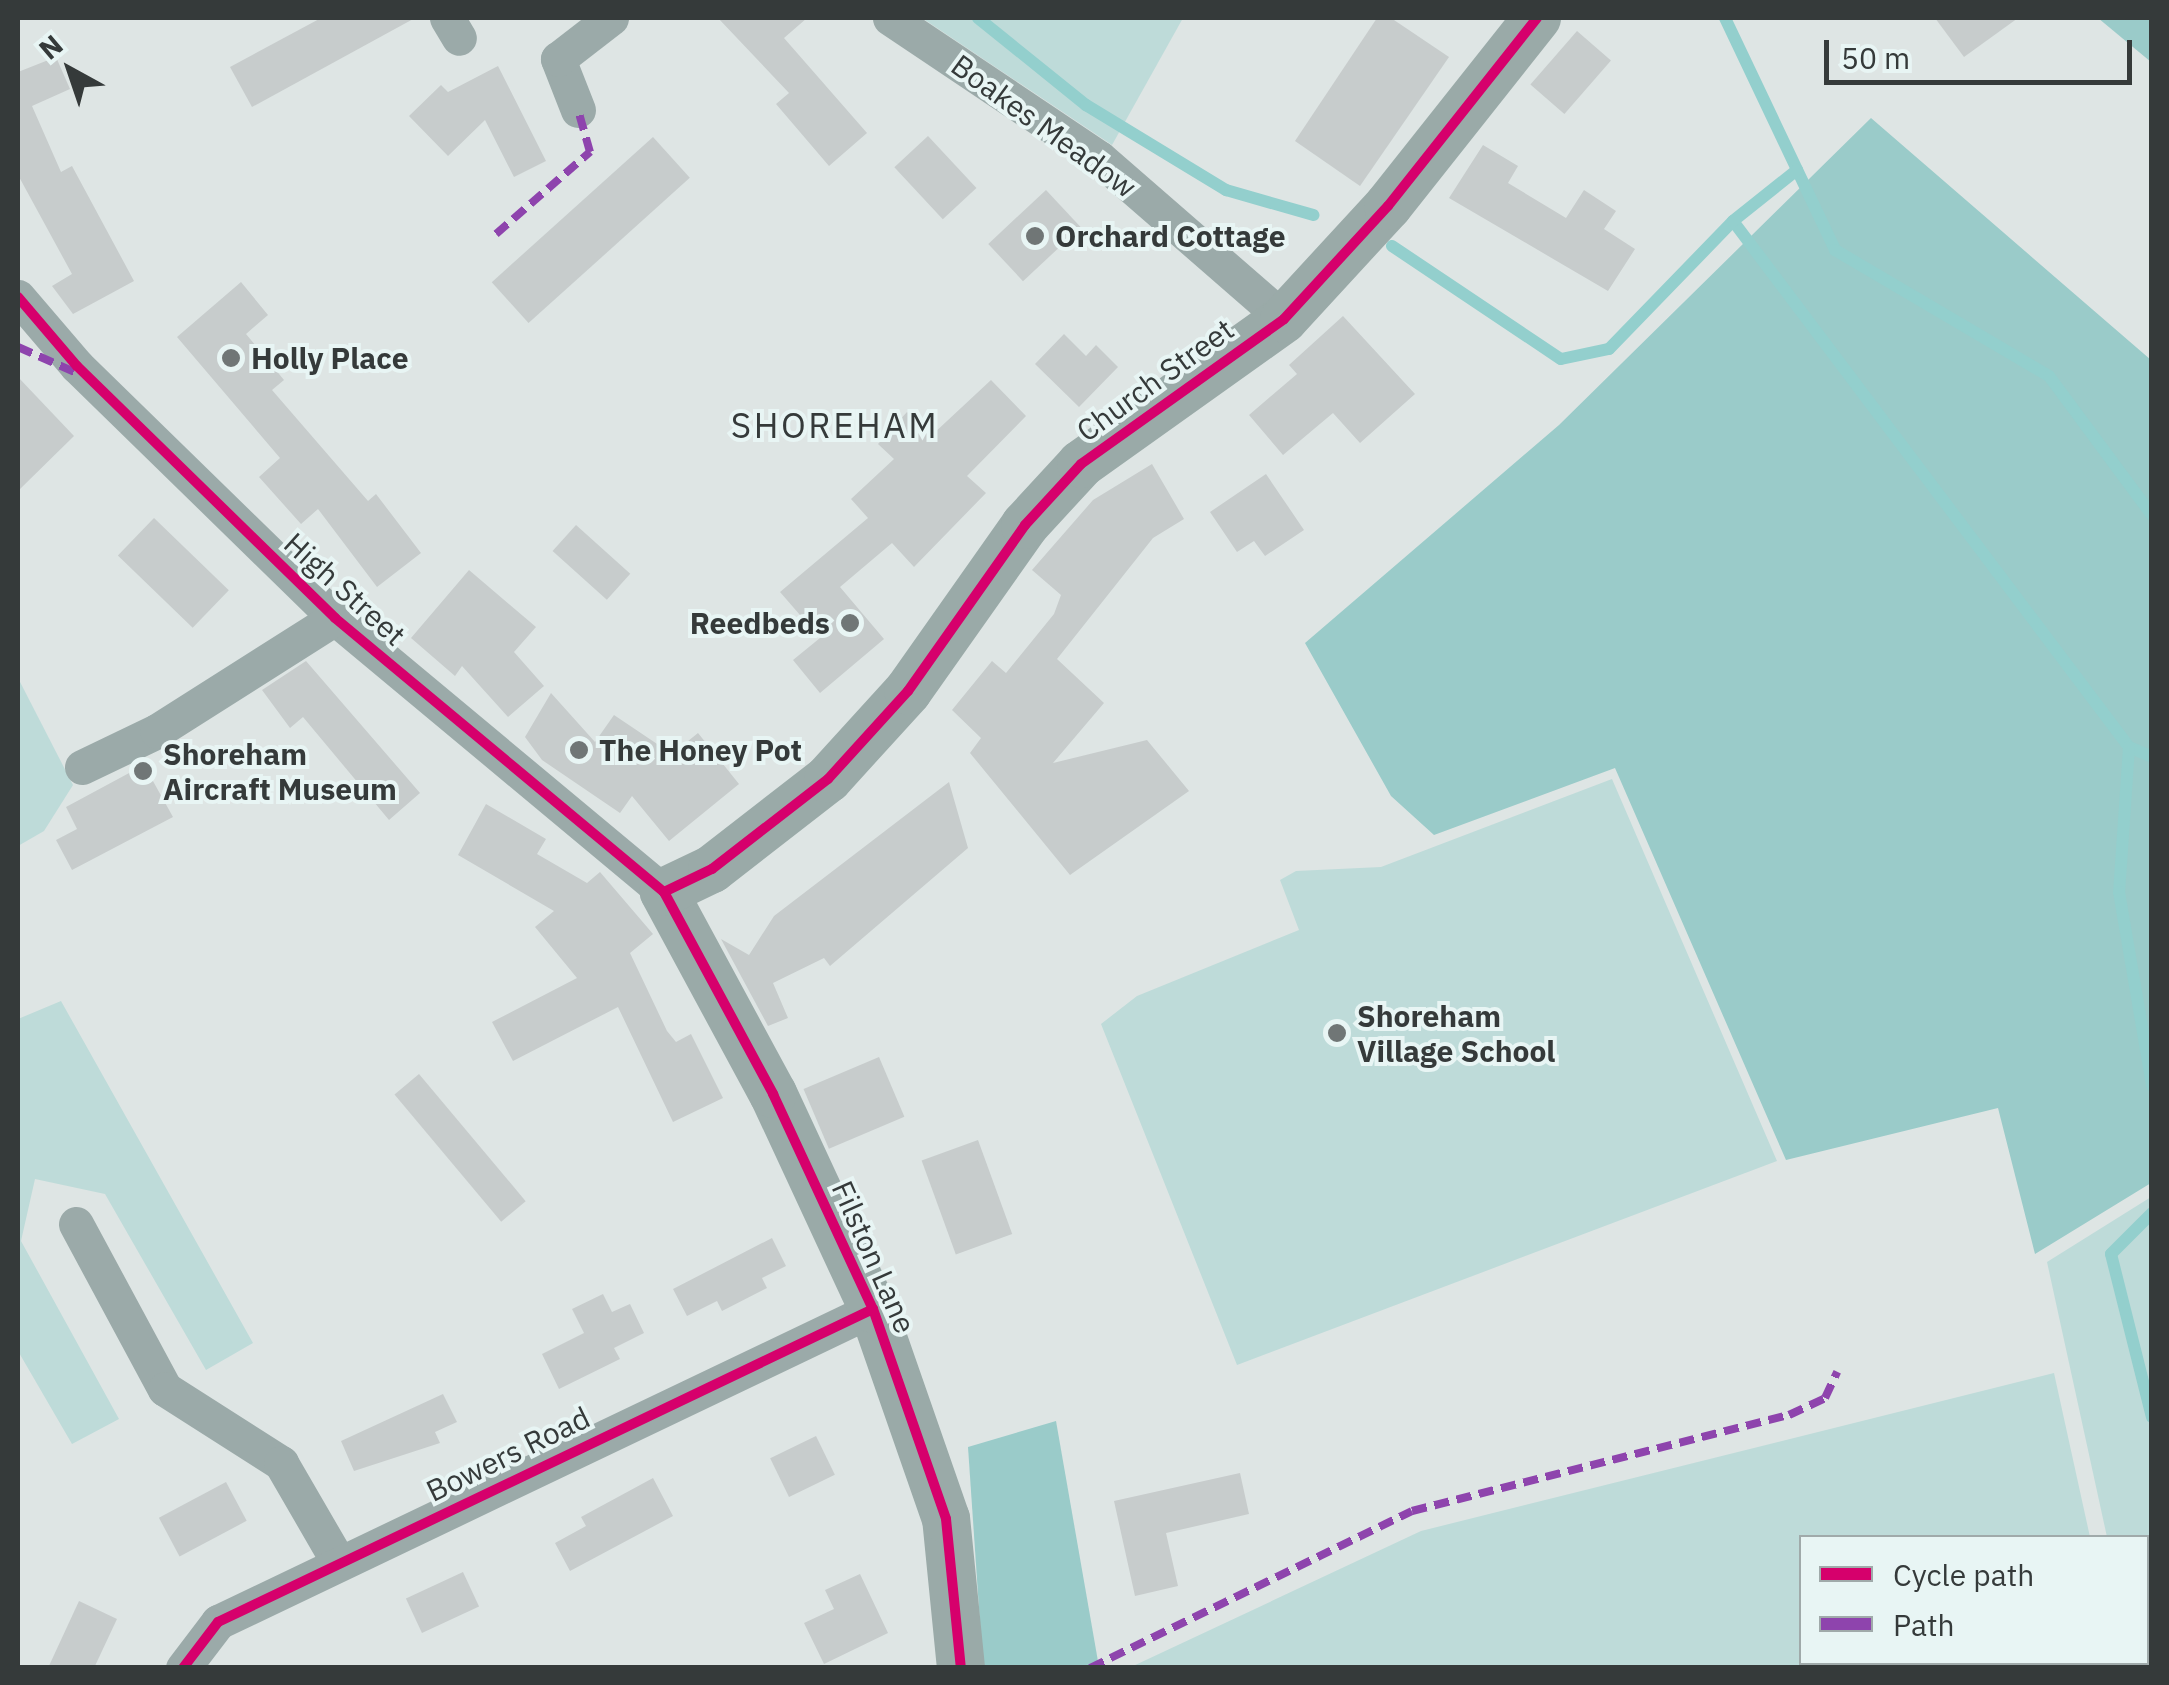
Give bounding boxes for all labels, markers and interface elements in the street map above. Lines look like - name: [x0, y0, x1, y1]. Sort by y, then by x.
- north arrow: [20, 20, 120, 120]
- scale bar: [1829, 20, 2136, 82]
- text: N: [31, 26, 70, 67]
- text: 50 m: [1841, 38, 1910, 77]
- street label: Boakes Meadow: [945, 47, 1143, 205]
- place label: Orchard Cottage: [1055, 218, 1286, 254]
- marker: Orchard Cottage: [1024, 225, 1046, 247]
- street label: Church Street: [1070, 311, 1240, 449]
- place label: Holly Place: [251, 340, 409, 376]
- marker: Holly Place: [220, 347, 242, 369]
- district label: SHOREHAM: [731, 404, 939, 446]
- street label: High Street: [277, 525, 413, 653]
- place label: Reedbeds: [690, 605, 830, 641]
- marker: Reedbeds: [839, 612, 861, 634]
- place label: The Honey Pot: [599, 732, 802, 768]
- place label: Shoreham Aircraft Museum: [163, 736, 397, 806]
- marker: The Honey Pot: [568, 739, 590, 761]
- marker: Shoreham Aircraft Museum: [132, 760, 154, 782]
- place label: Shoreham Village School: [1357, 998, 1555, 1068]
- marker: Shoreham Village School: [1326, 1022, 1348, 1044]
- street label: Filston Lane: [824, 1175, 924, 1339]
- street label: Bowers Road: [420, 1399, 596, 1509]
- legend: [1799, 1535, 2149, 1665]
- text: Cycle path: [1893, 1555, 2034, 1594]
- text: Path: [1893, 1605, 1954, 1644]

